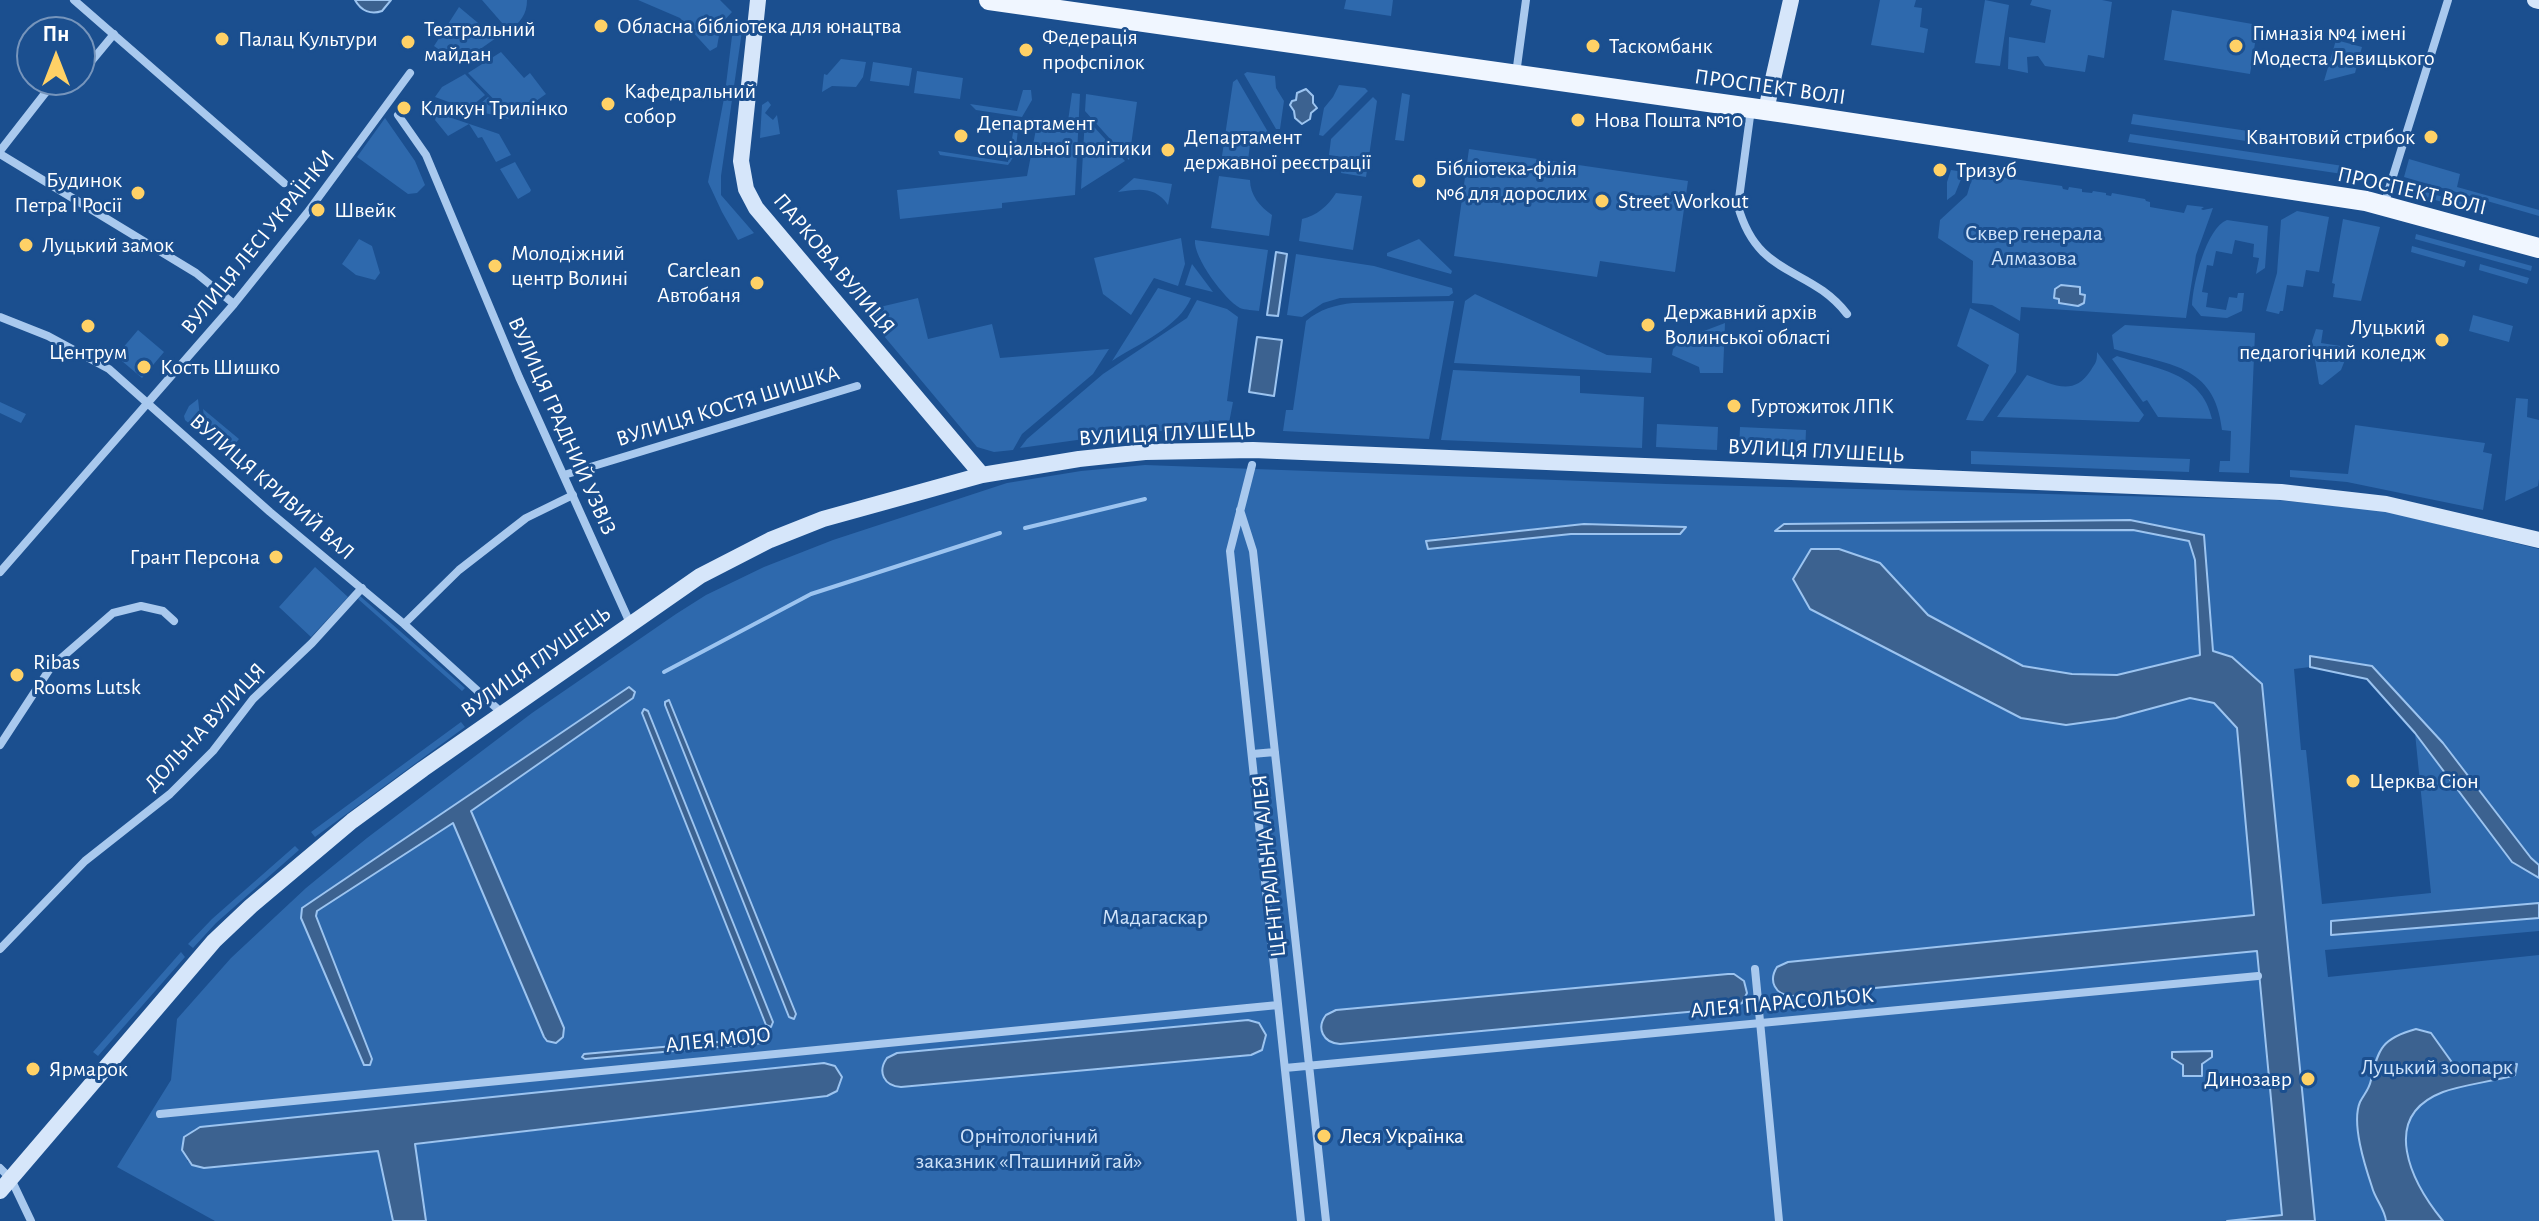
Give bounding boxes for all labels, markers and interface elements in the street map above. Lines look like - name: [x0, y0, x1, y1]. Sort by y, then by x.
- place label: Обласна бібліотека для юнацтва: [617, 13, 902, 39]
- north arrow: [16, 16, 96, 96]
- place label: Театральний майдан: [424, 16, 536, 68]
- marker: Обласна бібліотека для юнацтва: [592, 17, 610, 35]
- place label: Гімназія №4 імені Модеста Левицького: [2252, 20, 2435, 72]
- text: Пн: [43, 23, 69, 45]
- place label: Федерація профспілок: [1042, 24, 1145, 76]
- place label: Палац Культури: [238, 26, 378, 52]
- marker: Палац Культури: [213, 30, 231, 48]
- marker: Театральний майдан: [399, 33, 417, 51]
- place label: Таскомбанк: [1609, 33, 1713, 59]
- marker: Таскомбанк: [1584, 37, 1602, 55]
- marker: Гімназія №4 імені Модеста Левицького: [2227, 37, 2245, 55]
- marker: Федерація профспілок: [1017, 41, 1035, 59]
- street label: ПРОСПЕКТ ВОЛІ: [1693, 63, 1847, 111]
- place label: Кафедральний собор: [624, 78, 756, 130]
- place label: Кликун Трилінко: [420, 95, 568, 121]
- marker: Кафедральний собор: [599, 95, 617, 113]
- marker: Кликун Трилінко: [395, 99, 413, 117]
- place label: Нова Пошта №10: [1594, 107, 1743, 133]
- place label: Департамент соціальної політики: [977, 110, 1152, 162]
- marker: Нова Пошта №10: [1569, 111, 1587, 129]
- place label: Департамент державної реєстрації: [1184, 124, 1371, 176]
- place label: Квантовий стрибок: [2245, 124, 2415, 150]
- marker: Департамент соціальної політики: [952, 127, 970, 145]
- marker: Квантовий стрибок: [2422, 128, 2440, 146]
- marker: Департамент державної реєстрації: [1159, 141, 1177, 159]
- street label: ВУЛИЦЯ ЛЕСІ УКРАЇНКИ: [175, 144, 341, 340]
- place label: Бібліотека-філія №6 для дорослих: [1435, 155, 1587, 206]
- place label: Тризуб: [1956, 157, 2017, 183]
- marker: Тризуб: [1931, 161, 1949, 179]
- street label: ПРОСПЕКТ ВОЛІ: [2335, 161, 2489, 221]
- place label: Будинок Петра І Росії: [14, 167, 122, 218]
- marker: Бібліотека-філія №6 для дорослих: [1410, 172, 1428, 190]
- marker: Будинок Петра І Росії: [129, 184, 147, 202]
- street label: ПАРКОВА ВУЛИЦЯ: [767, 188, 901, 340]
- place label: Street Workout: [1618, 188, 1749, 214]
- marker: Street Workout: [1593, 192, 1611, 210]
- place label: Швейк: [334, 197, 396, 223]
- marker: Швейк: [309, 201, 327, 219]
- park label: Сквер генерала Алмазова: [1965, 220, 2103, 272]
- place label: Луцький замок: [42, 232, 174, 258]
- marker: Луцький замок: [17, 236, 35, 254]
- place label: Молодіжний центр Волині: [511, 240, 628, 292]
- marker: Молодіжний центр Волині: [486, 257, 504, 275]
- place label: Carclean Автобаня: [657, 257, 741, 308]
- marker: Carclean Автобаня: [748, 274, 766, 292]
- place label: Державний архів Волинської області: [1664, 299, 1831, 350]
- street label: ВУЛИЦЯ ГРАДНИЙ УЗВІЗ: [502, 313, 622, 539]
- place label: Луцький педагогічний коледж: [2239, 314, 2426, 366]
- marker: Державний архів Волинської області: [1639, 316, 1657, 334]
- marker: Центрум: [79, 317, 97, 335]
- marker: Луцький педагогічний коледж: [2433, 331, 2451, 349]
- place label: Центрум: [49, 339, 127, 365]
- place label: Кость Шишко: [160, 354, 280, 380]
- marker: Кость Шишко: [135, 358, 153, 376]
- street label: ВУЛИЦЯ КОСТЯ ШИШКА: [613, 359, 843, 453]
- place label: Гуртожиток ЛПК: [1750, 393, 1894, 419]
- marker: Гуртожиток ЛПК: [1725, 397, 1743, 415]
- street label: ВУЛИЦЯ КРИВИЙ ВАЛ: [184, 408, 360, 566]
- street label: ВУЛИЦЯ ГЛУШЕЦЬ: [1078, 416, 1256, 452]
- street label: ВУЛИЦЯ ГЛУШЕЦЬ: [1727, 433, 1905, 469]
- place label: Грант Персона: [130, 544, 260, 570]
- marker: Грант Персона: [267, 548, 285, 566]
- street label: ВУЛИЦЯ ГЛУШЕЦЬ: [456, 600, 616, 724]
- place label: Ribas Rooms Lutsk: [33, 649, 141, 700]
- street label: ДОЛЬНА ВУЛИЦЯ: [139, 657, 271, 797]
- marker: Ribas Rooms Lutsk: [8, 666, 26, 684]
- place label: Церква Сіон: [2369, 768, 2479, 794]
- marker: Церква Сіон: [2344, 772, 2362, 790]
- street label: ЦЕНТРАЛЬНА АЛЕЯ: [1246, 773, 1292, 959]
- park label: Мадагаскар: [1102, 904, 1208, 930]
- street label: АЛЕЯ ПАРАСОЛЬОК: [1689, 982, 1875, 1024]
- street label: АЛЕЯ MOJO: [664, 1021, 772, 1059]
- park label: Луцький зоопарк: [2361, 1054, 2513, 1080]
- place label: Ярмарок: [49, 1056, 128, 1082]
- marker: Ярмарок: [24, 1060, 42, 1078]
- place label: Динозавр: [2204, 1066, 2292, 1092]
- marker: Динозавр: [2299, 1070, 2317, 1088]
- park label: Орнітологічний заказник «Пташиний гай»: [915, 1123, 1143, 1174]
- place label: Леся Українка: [1340, 1123, 1464, 1149]
- marker: Леся Українка: [1315, 1127, 1333, 1145]

